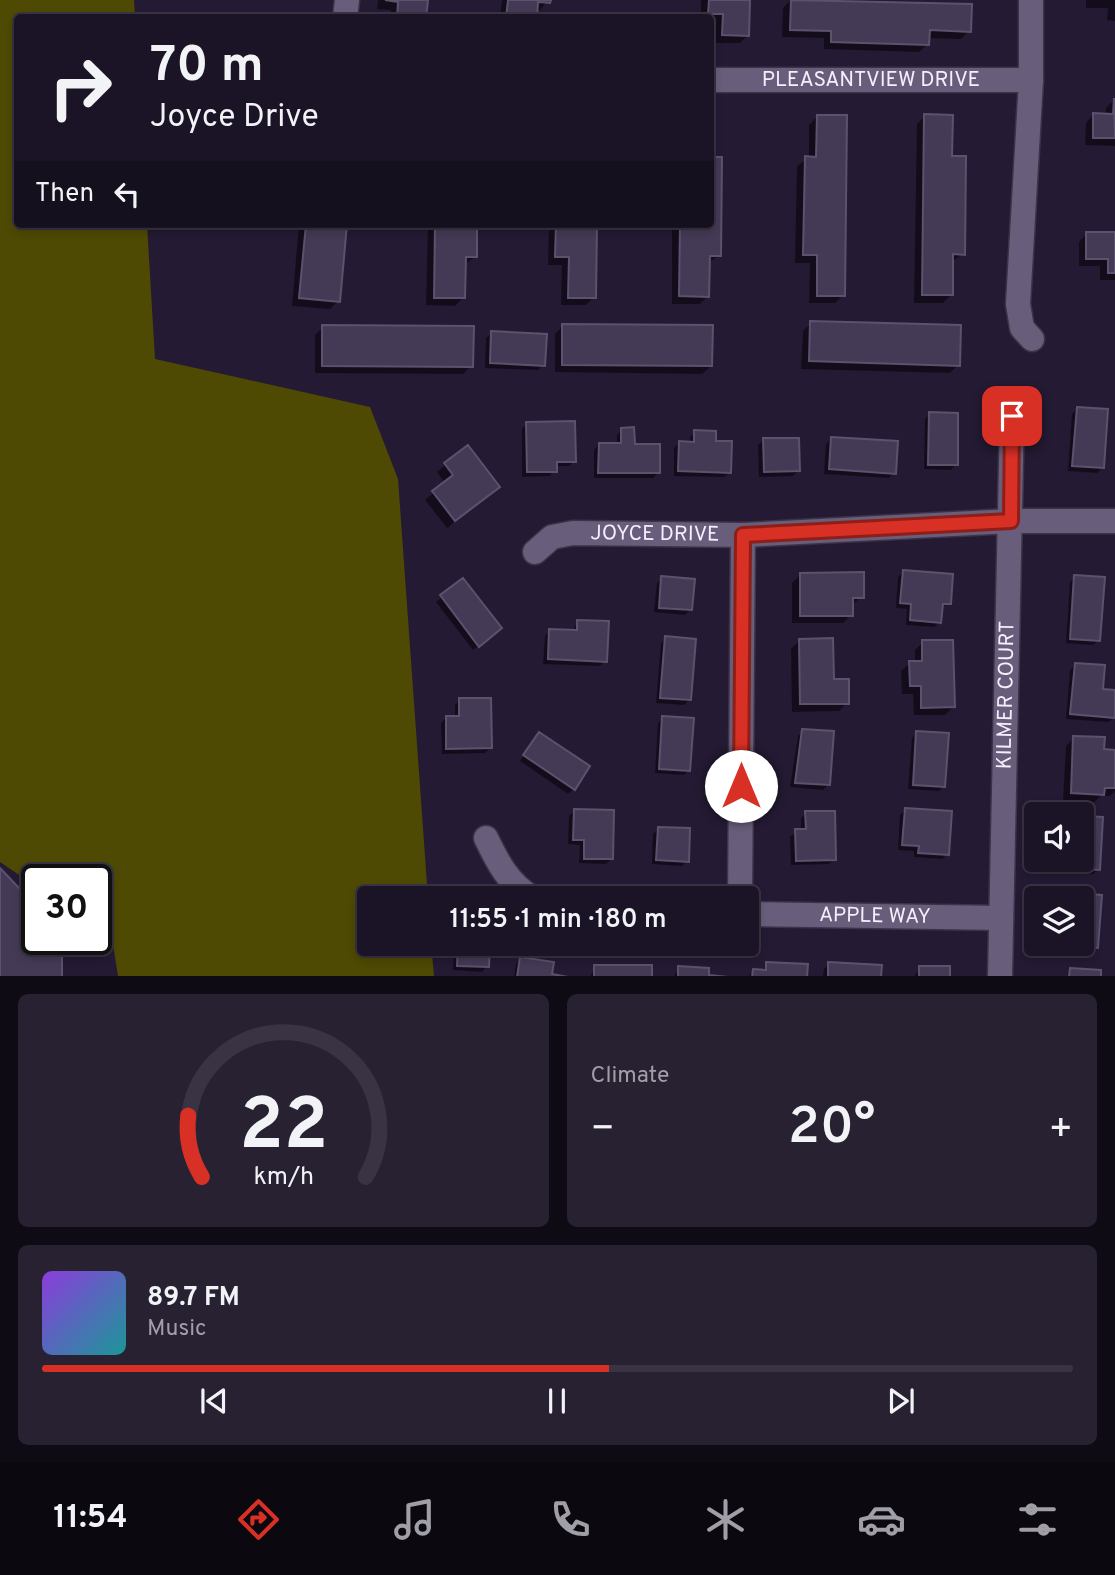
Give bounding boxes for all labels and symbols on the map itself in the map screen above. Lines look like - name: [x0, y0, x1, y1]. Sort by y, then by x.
- street label: PLEASANTVIEW DRIVE: [762, 67, 980, 94]
- pin: [982, 386, 1042, 446]
- street label: JOYCE DRIVE: [590, 520, 720, 548]
- street label: KILMER COURT: [991, 621, 1021, 770]
- position arrow: [704, 749, 778, 823]
- speed limit sign: 30: [21, 864, 112, 955]
- street label: APPLE WAY: [819, 902, 931, 930]

